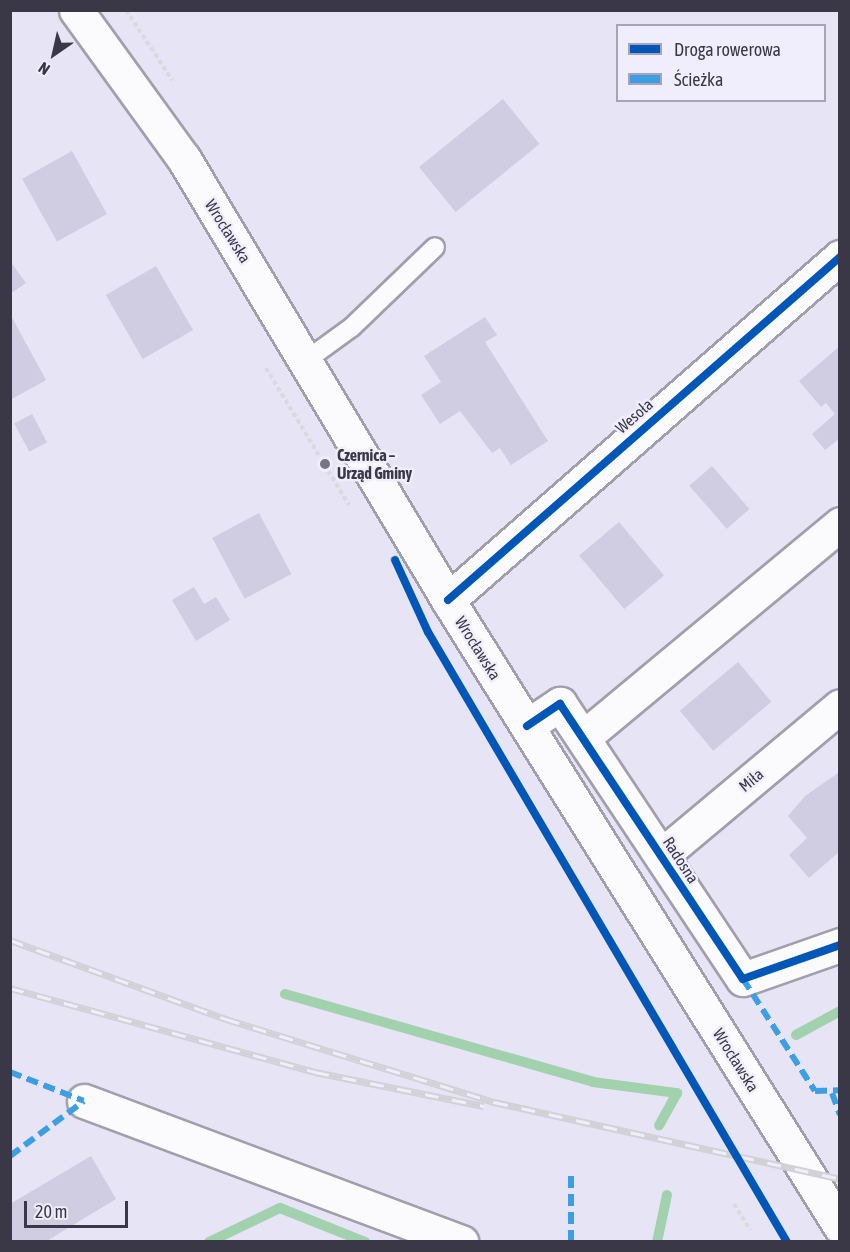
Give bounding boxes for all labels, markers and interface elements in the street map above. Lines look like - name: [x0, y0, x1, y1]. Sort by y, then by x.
- north arrow: [24, 24, 84, 84]
- legend: [616, 24, 826, 102]
- text: Droga rowerowa: [674, 39, 781, 60]
- text: N: [35, 59, 53, 79]
- text: Ścieżka: [674, 69, 723, 90]
- street label: Wrocławska: [201, 196, 255, 266]
- street label: Wesoła: [611, 395, 657, 437]
- place label: Czernica – Urząd Gminy: [337, 445, 412, 483]
- marker: Czernica – Urząd Gminy: [318, 457, 332, 471]
- street label: Wrocławska: [451, 613, 505, 683]
- street label: Miła: [735, 764, 767, 796]
- street label: Radosna: [659, 833, 703, 887]
- street label: Wrocławska: [709, 1025, 763, 1095]
- scale bar: [27, 1189, 130, 1227]
- text: 20 m: [35, 1201, 67, 1222]

